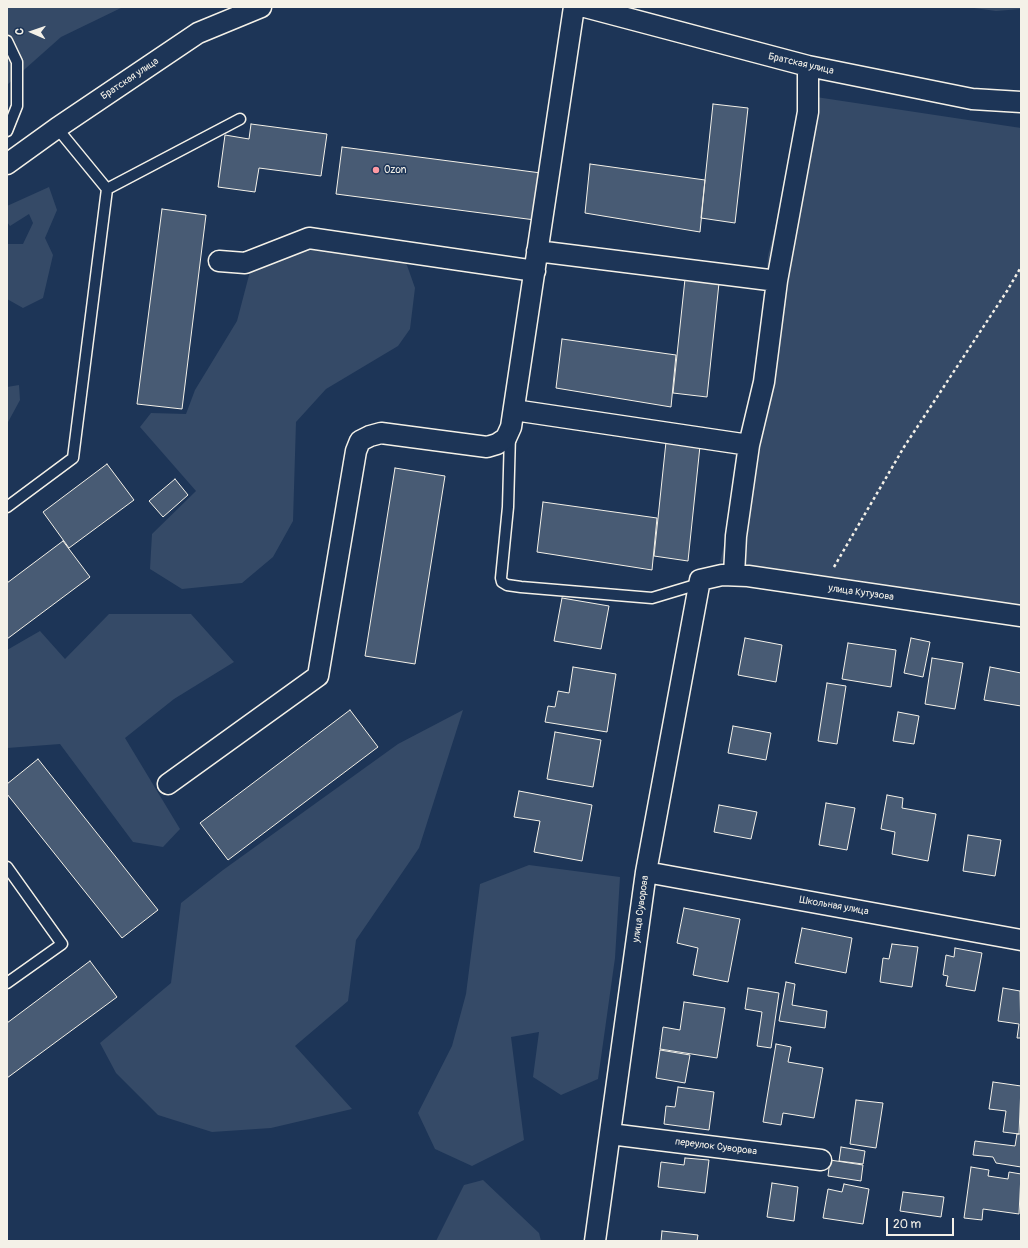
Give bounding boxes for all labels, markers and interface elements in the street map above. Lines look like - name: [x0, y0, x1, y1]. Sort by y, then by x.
- north arrow: [12, 12, 52, 52]
- text: С: [13, 28, 26, 35]
- street label: Братская улица: [767, 51, 835, 77]
- street label: Братская улица: [99, 55, 161, 103]
- place label: Ozon: [384, 164, 406, 176]
- marker: Ozon: [371, 165, 381, 175]
- street label: улица Кутузова: [827, 582, 895, 604]
- street label: улица Суворова: [630, 875, 652, 943]
- street label: Школьная улица: [798, 894, 870, 918]
- street label: переулок Суворова: [674, 1136, 758, 1158]
- scale bar: [888, 1210, 956, 1236]
- text: 20 m: [893, 1217, 921, 1232]

